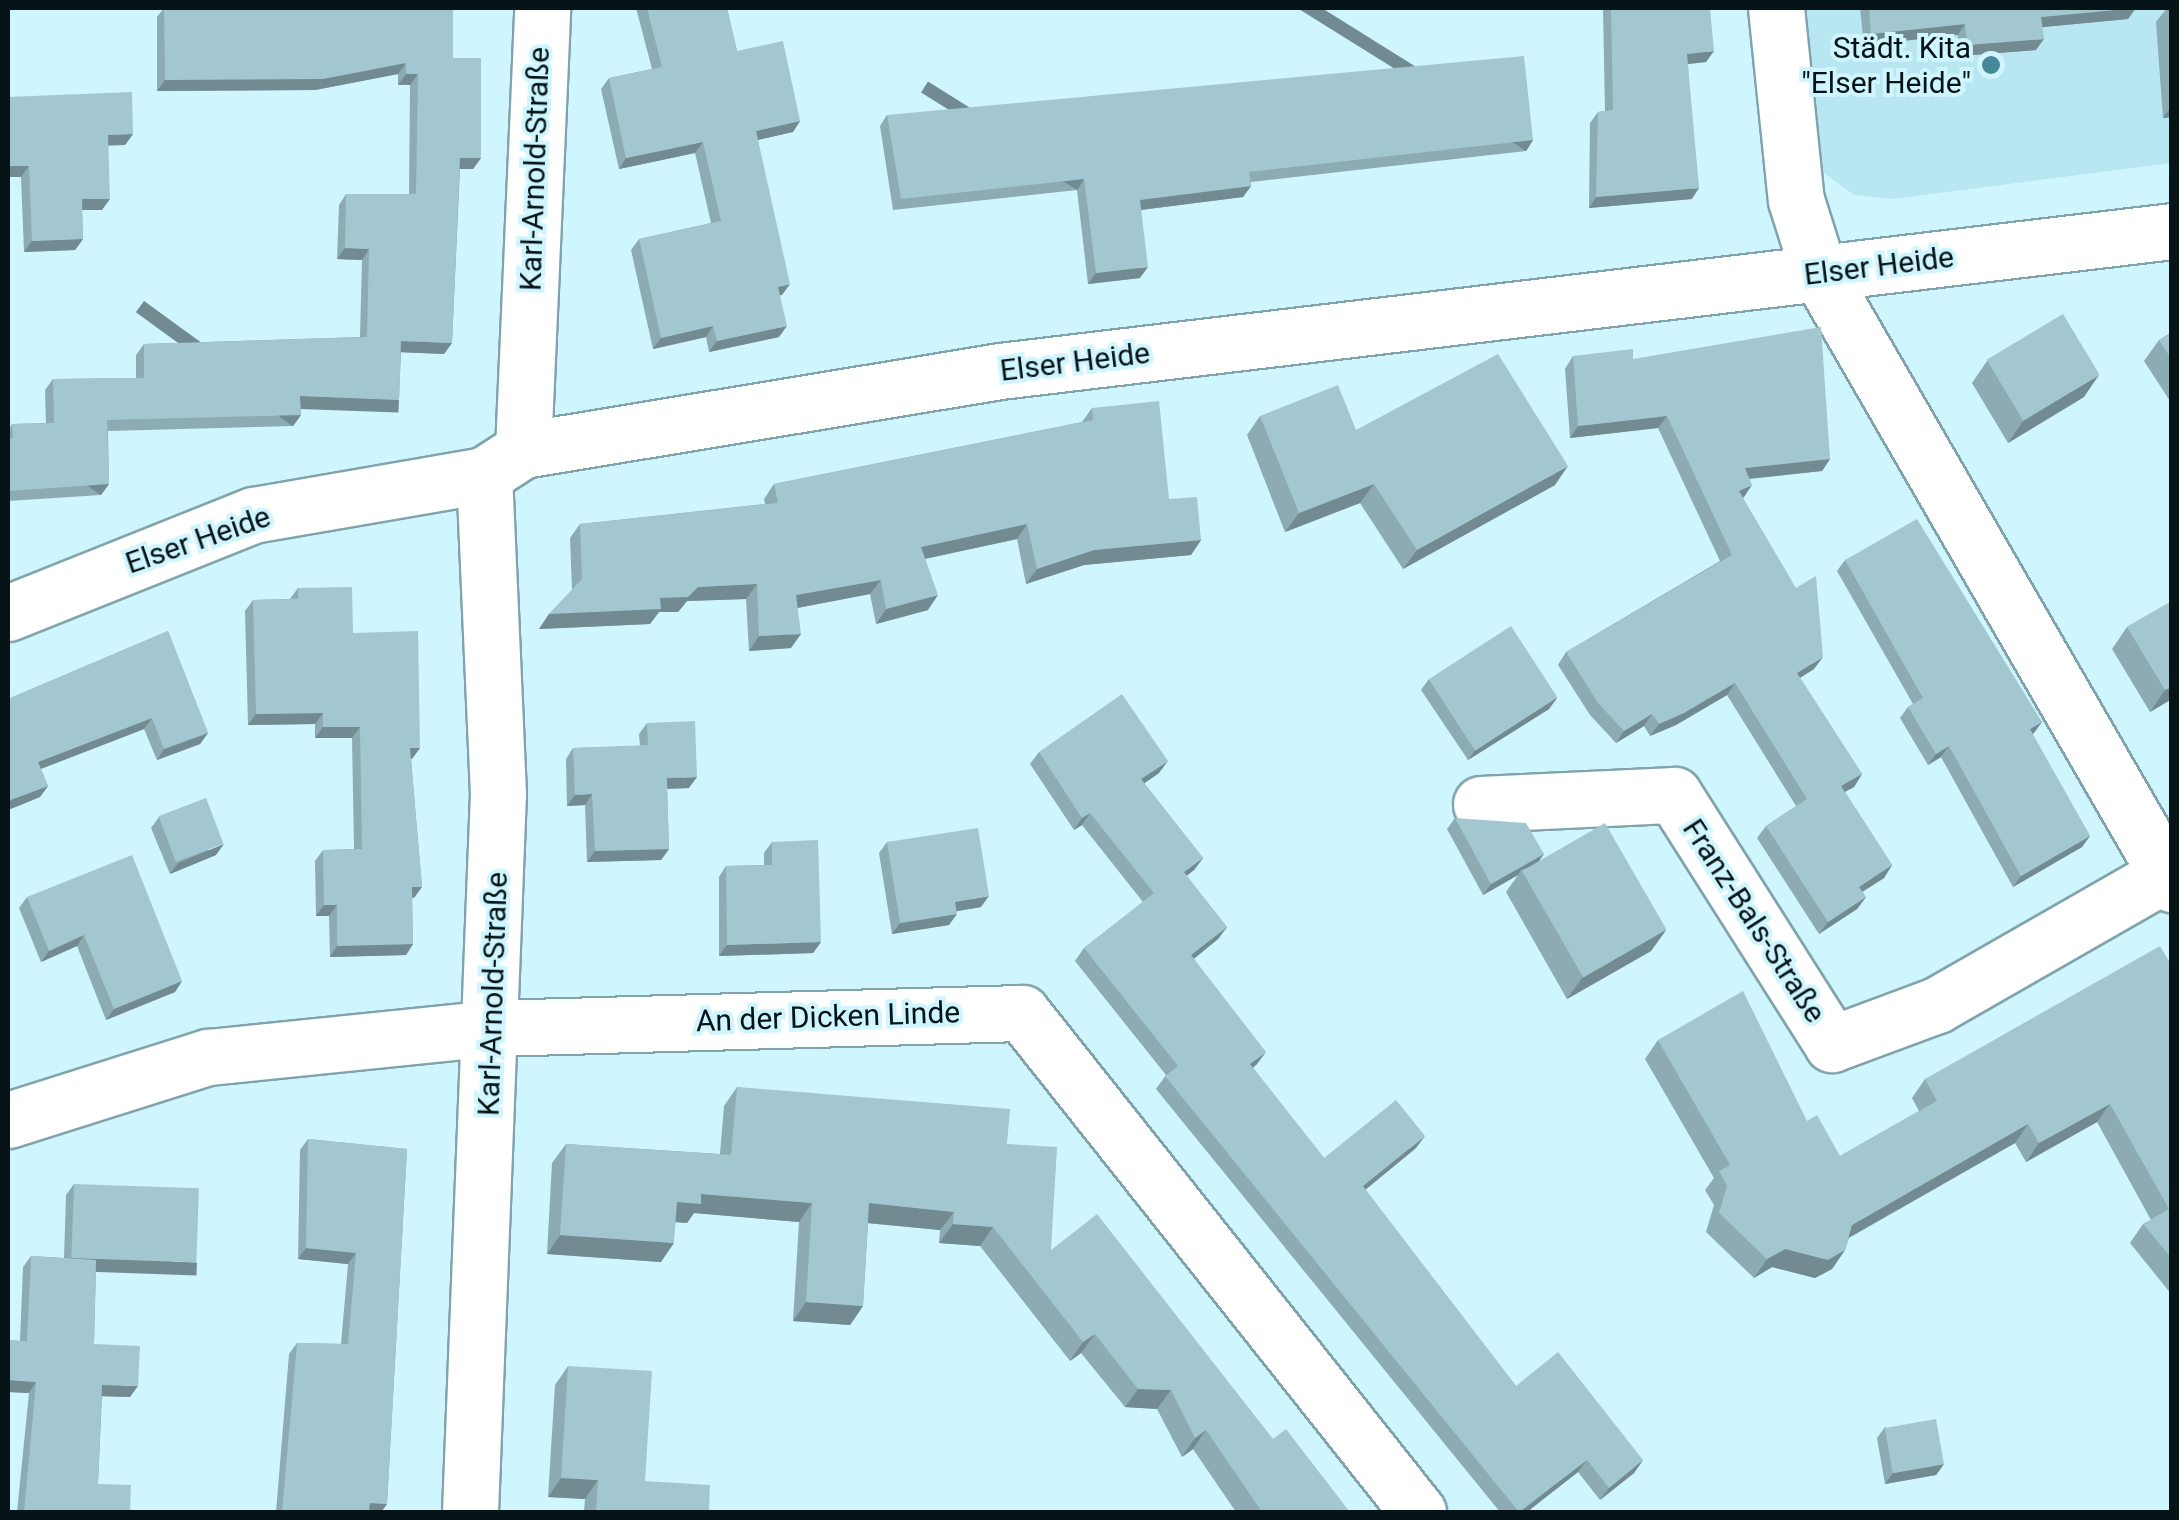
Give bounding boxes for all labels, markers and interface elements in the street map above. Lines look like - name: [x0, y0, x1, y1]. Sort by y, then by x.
- place label: Städt. Kita "Elser Heide": [1801, 30, 1971, 100]
- street label: Karl-Arnold-Straße: [513, 46, 557, 292]
- marker: Städt. Kita "Elser Heide": [1980, 54, 2002, 76]
- street label: Elser Heide: [1802, 239, 1956, 293]
- street label: Elser Heide: [998, 335, 1152, 389]
- street label: Elser Heide: [121, 498, 275, 582]
- street label: Franz-Bals-Straße: [1675, 813, 1833, 1029]
- street label: Karl-Arnold-Straße: [471, 871, 515, 1117]
- street label: An der Dicken Linde: [695, 994, 961, 1040]

